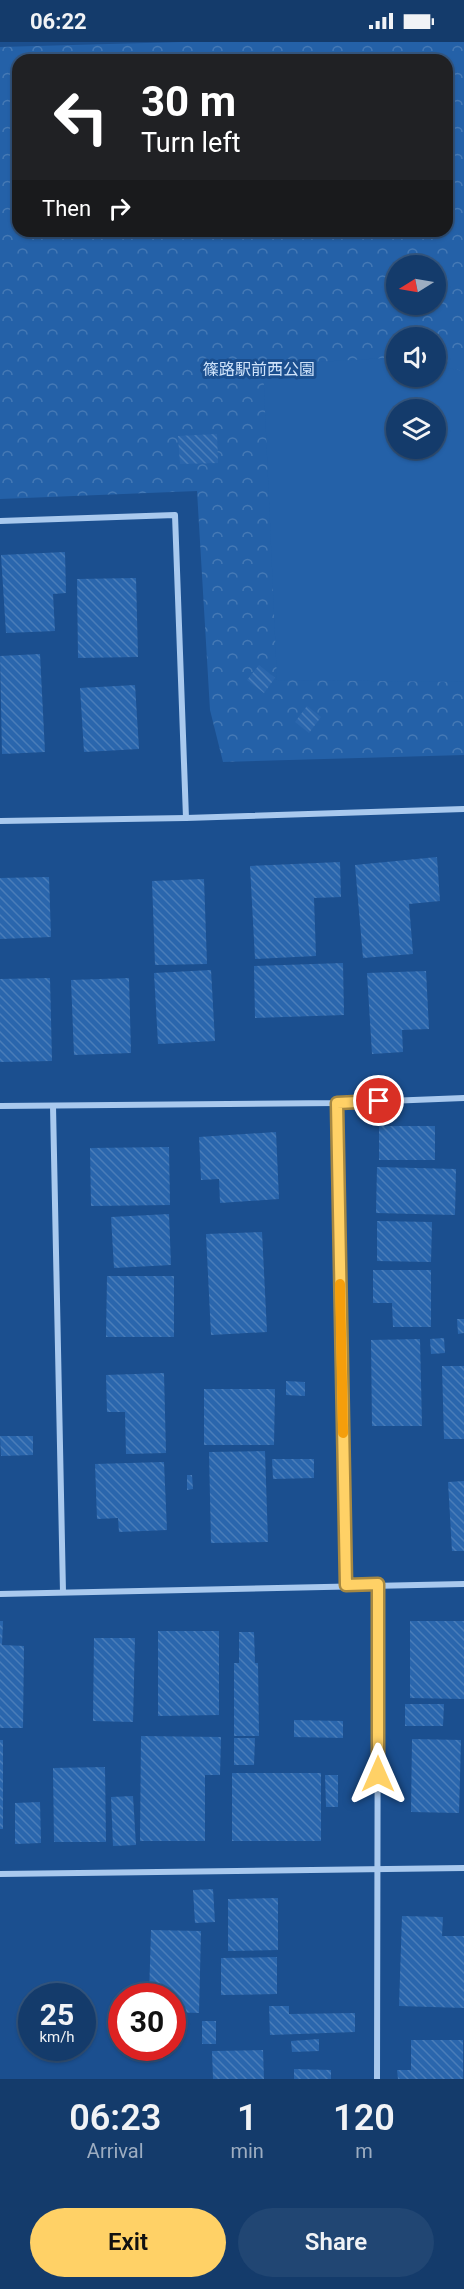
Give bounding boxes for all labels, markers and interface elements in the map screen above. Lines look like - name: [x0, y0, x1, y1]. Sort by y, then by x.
- text: 06:22: [30, 9, 87, 34]
- text: 30 m: [141, 77, 236, 126]
- icon: left: [42, 78, 120, 156]
- text: Turn left: [141, 127, 241, 159]
- icon: right: [103, 192, 136, 225]
- text: Then: [42, 196, 91, 221]
- north arrow: [386, 255, 446, 315]
- map controls: [386, 255, 446, 459]
- button: sound: [386, 327, 446, 387]
- park label: 篠路駅前西公園: [203, 360, 315, 379]
- button: layers: [386, 399, 446, 459]
- pin: [353, 1075, 404, 1126]
- icon: arrive: [362, 1084, 395, 1117]
- position arrow: [346, 1742, 410, 1806]
- speed limit sign: 30: [108, 1983, 186, 2061]
- text: 25: [40, 1997, 74, 2032]
- text: km/h: [39, 2028, 75, 2046]
- text: 06:23: [69, 2097, 161, 2139]
- text: 1: [237, 2097, 257, 2139]
- text: 120: [333, 2097, 395, 2139]
- text: Arrival: [87, 2139, 144, 2163]
- text: min: [230, 2139, 264, 2163]
- text: m: [355, 2139, 373, 2163]
- button: Exit: [30, 2208, 226, 2277]
- button: Share: [238, 2208, 434, 2277]

